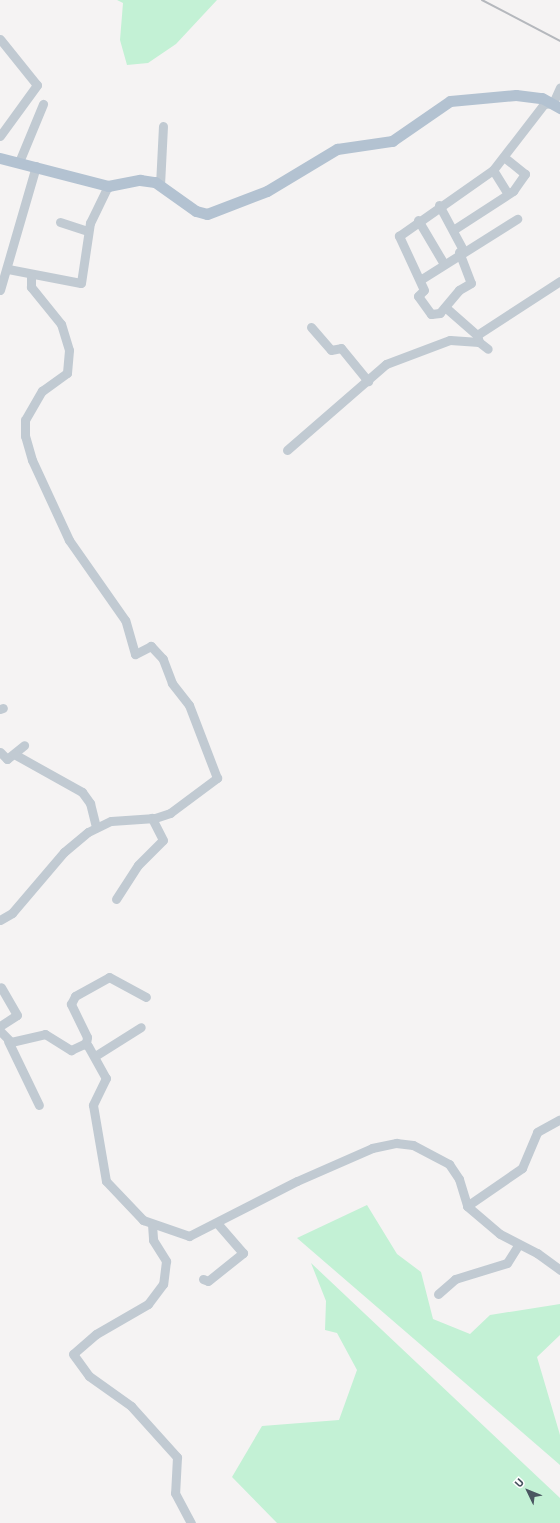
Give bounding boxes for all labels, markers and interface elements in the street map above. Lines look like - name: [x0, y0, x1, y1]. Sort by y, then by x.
- north arrow: [508, 1471, 548, 1511]
- text: U: [511, 1475, 527, 1490]

